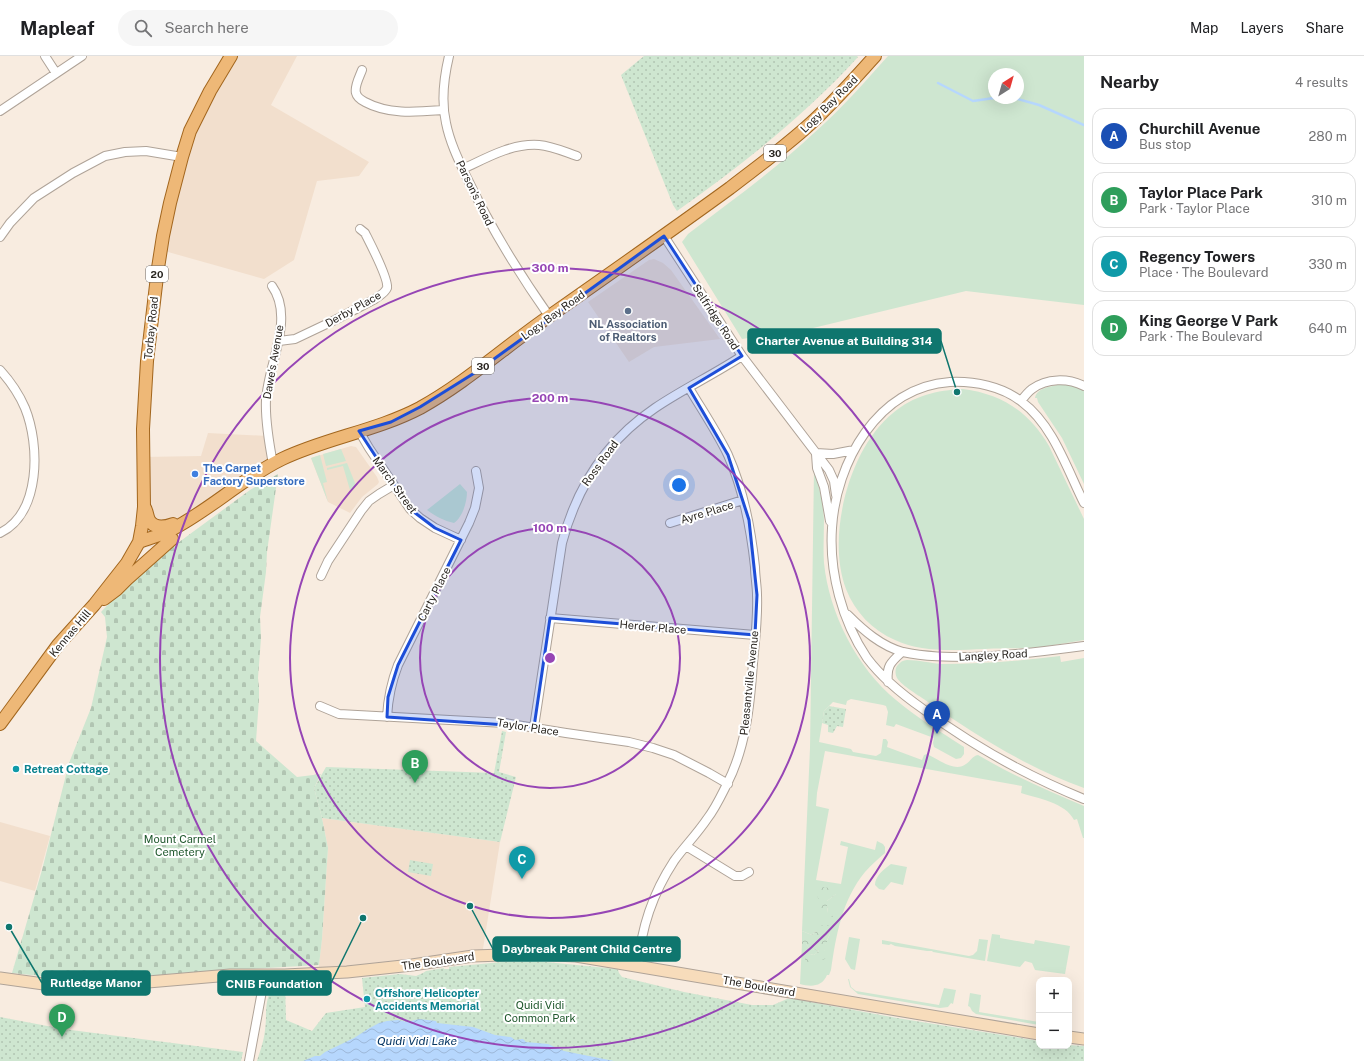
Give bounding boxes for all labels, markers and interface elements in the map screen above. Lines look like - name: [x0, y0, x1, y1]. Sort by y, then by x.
- search box: [118, 10, 398, 46]
- text: Mapleaf: [20, 17, 94, 39]
- icon: search: [132, 17, 154, 39]
- text: Search here: [164, 19, 249, 36]
- text: Map: [1190, 20, 1218, 36]
- text: Layers: [1240, 20, 1284, 36]
- text: Share: [1306, 20, 1344, 36]
- north arrow: [988, 68, 1024, 104]
- text: Nearby: [1100, 72, 1159, 92]
- street label: Logy Bay Road: [798, 73, 860, 135]
- text: 4 results: [1295, 75, 1348, 90]
- text: Churchill Avenue: [1139, 120, 1260, 137]
- text: A: [1109, 129, 1119, 144]
- text: 280 m: [1309, 129, 1347, 144]
- text: Bus stop: [1139, 137, 1191, 152]
- road number: 30: [764, 145, 786, 161]
- street label: Parson's Road: [454, 158, 496, 228]
- text: Taylor Place Park: [1139, 184, 1263, 201]
- text: B: [1110, 193, 1118, 208]
- text: 310 m: [1311, 193, 1347, 208]
- text: Park · Taylor Place: [1139, 201, 1250, 216]
- text: Regency Towers: [1139, 248, 1255, 265]
- text: C: [1109, 257, 1119, 272]
- text: 330 m: [1308, 257, 1347, 272]
- text: 300 m: [532, 261, 569, 275]
- text: Place · The Boulevard: [1139, 265, 1268, 280]
- road number: 20: [146, 266, 168, 282]
- street label: Selfridge Road: [690, 282, 742, 352]
- street label: Logy Bay Road: [519, 288, 587, 342]
- street label: Derby Place: [323, 289, 383, 329]
- street label: Torbay Road: [142, 296, 160, 360]
- marker: NL Association of Realtors: [623, 306, 633, 316]
- text: King George V Park: [1139, 312, 1278, 329]
- place label: NL Association of Realtors: [589, 318, 667, 343]
- text: D: [1109, 321, 1119, 336]
- text: 640 m: [1308, 321, 1347, 336]
- street label: Dawe's Avenue: [261, 324, 285, 400]
- callout: Charter Avenue at Building 314: [748, 329, 941, 353]
- text: Park · The Boulevard: [1139, 329, 1262, 344]
- text: Charter Avenue at Building 314: [756, 334, 933, 348]
- road number: 30: [472, 358, 494, 374]
- text: 200 m: [532, 391, 568, 405]
- street label: Ross Road: [579, 438, 621, 488]
- street label: March Street: [370, 454, 420, 516]
- place label: The Carpet Factory Superstore: [203, 462, 305, 487]
- marker: The Carpet Factory Superstore: [190, 469, 200, 479]
- your location: [669, 475, 689, 495]
- street label: Ayre Place: [679, 498, 735, 526]
- text: 100 m: [533, 521, 567, 535]
- street label: Carty Place: [415, 565, 453, 623]
- street label: Kennas Hill: [47, 607, 93, 659]
- street label: Herder Place: [619, 618, 687, 636]
- street label: Pleasantville Avenue: [738, 630, 760, 736]
- street label: Langley Road: [958, 647, 1028, 663]
- centre of rings: [543, 651, 557, 665]
- pin: A: [924, 701, 950, 734]
- street label: Taylor Place: [496, 716, 560, 738]
- pin: B: [402, 750, 428, 783]
- place label: Retreat Cottage: [24, 763, 108, 775]
- marker: Retreat Cottage: [11, 764, 21, 774]
- park label: Mount Carmel Cemetery: [144, 833, 216, 858]
- pin: C: [509, 846, 535, 879]
- callout: Daybreak Parent Child Centre: [493, 937, 680, 961]
- text: Daybreak Parent Child Centre: [502, 942, 672, 956]
- street label: The Boulevard: [401, 950, 475, 972]
- callout: Rutledge Manor: [42, 971, 150, 995]
- callout: CNIB Foundation: [218, 971, 331, 995]
- street label: The Boulevard: [722, 974, 796, 998]
- text: Rutledge Manor: [50, 976, 142, 990]
- text: CNIB Foundation: [226, 977, 323, 991]
- map controls: [1036, 977, 1072, 1049]
- button: +: [1036, 977, 1072, 1013]
- place label: Offshore Helicopter Accidents Memorial: [375, 987, 480, 1012]
- marker: Offshore Helicopter Accidents Memorial: [362, 994, 372, 1004]
- park label: Quidi Vidi Common Park: [504, 999, 576, 1024]
- pin: D: [49, 1004, 75, 1037]
- button: −: [1036, 1013, 1072, 1049]
- water label: Quidi Vidi Lake: [377, 1034, 457, 1048]

